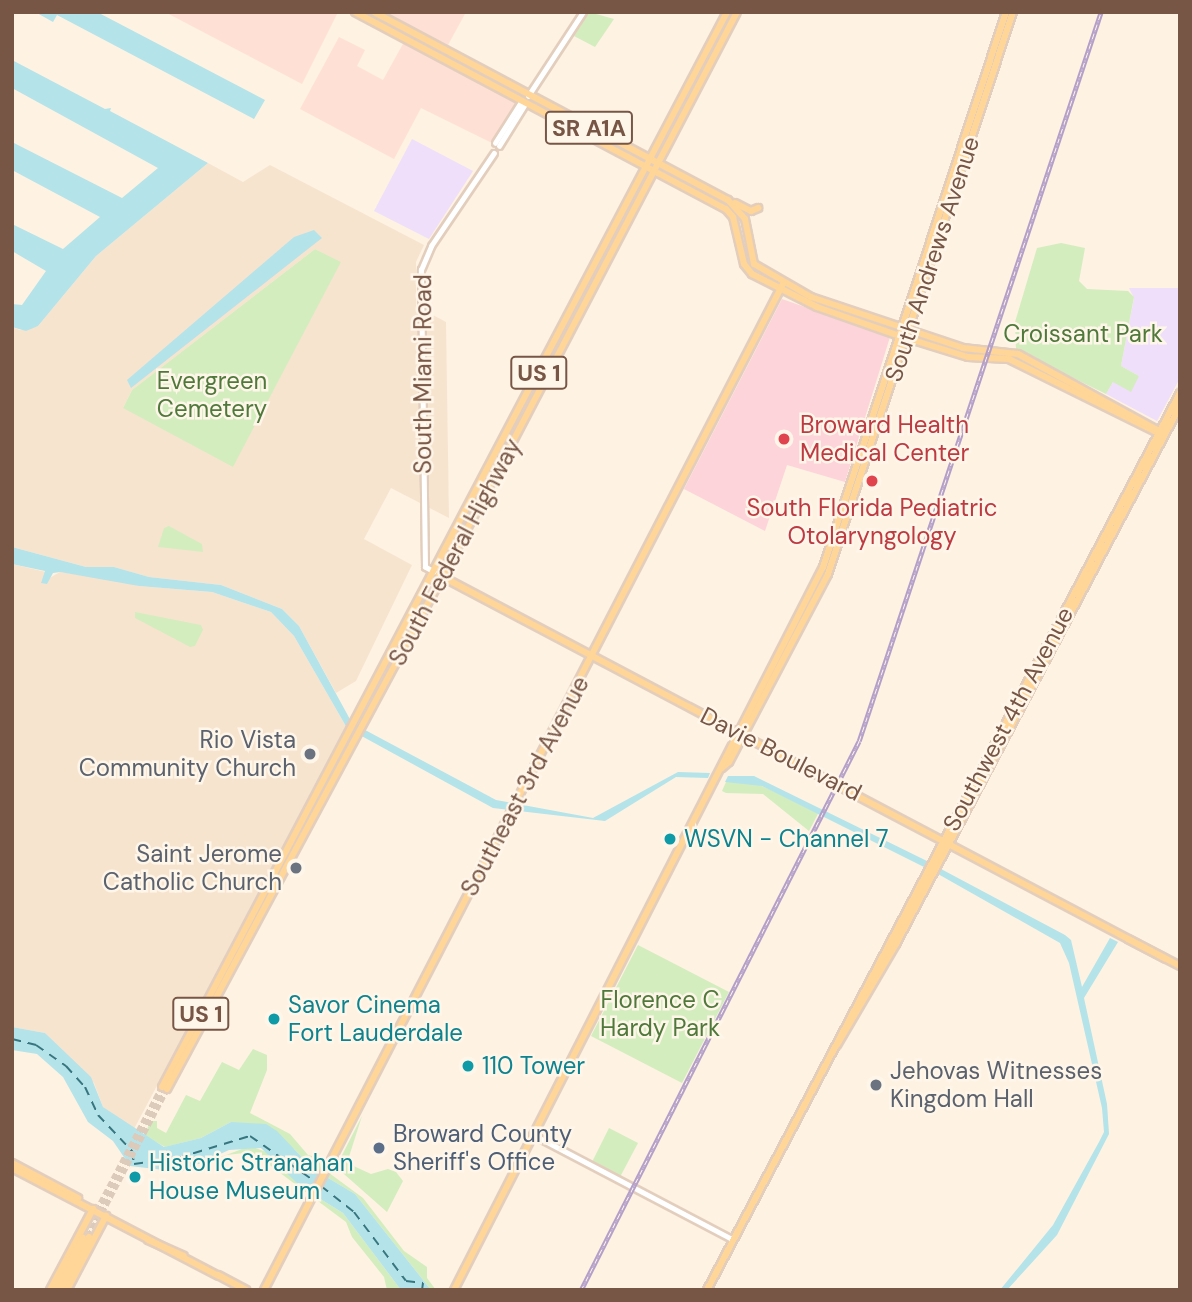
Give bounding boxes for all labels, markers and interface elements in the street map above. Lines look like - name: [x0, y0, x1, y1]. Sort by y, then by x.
- road number: SR A1A: [544, 108, 634, 148]
- street label: South Andrews Avenue: [879, 133, 985, 385]
- street label: South Miami Road: [409, 274, 437, 474]
- park label: Croissant Park: [1003, 320, 1163, 348]
- road number: US 1: [509, 354, 569, 392]
- park label: Evergreen Cemetery: [157, 367, 267, 423]
- place label: Broward Health Medical Center: [800, 411, 969, 467]
- marker: Broward Health Medical Center: [774, 429, 794, 449]
- street label: South Federal Highway: [383, 434, 527, 670]
- marker: South Florida Pediatric Otolaryngology: [862, 471, 882, 491]
- place label: South Florida Pediatric Otolaryngology: [746, 494, 998, 550]
- street label: Southwest 4th Avenue: [937, 602, 1079, 836]
- street label: Southeast 3rd Avenue: [455, 671, 595, 901]
- street label: Davie Boulevard: [696, 701, 866, 807]
- place label: Rio Vista Community Church: [79, 726, 296, 782]
- marker: Rio Vista Community Church: [302, 746, 318, 762]
- place label: WSVN - Channel 7: [684, 825, 888, 853]
- marker: WSVN - Channel 7: [662, 831, 678, 847]
- place label: Saint Jerome Catholic Church: [103, 840, 282, 896]
- marker: Saint Jerome Catholic Church: [288, 860, 304, 876]
- park label: Florence C Hardy Park: [600, 986, 720, 1042]
- place label: Savor Cinema Fort Lauderdale: [288, 991, 463, 1047]
- road number: US 1: [171, 995, 231, 1034]
- marker: Savor Cinema Fort Lauderdale: [266, 1011, 282, 1027]
- place label: 110 Tower: [482, 1052, 585, 1080]
- place label: Jehovas Witnesses Kingdom Hall: [890, 1057, 1102, 1113]
- marker: 110 Tower: [460, 1058, 476, 1074]
- marker: Jehovas Witnesses Kingdom Hall: [868, 1077, 884, 1093]
- place label: Broward County Sheriff's Office: [393, 1120, 572, 1176]
- marker: Broward County Sheriff's Office: [371, 1140, 387, 1156]
- place label: Historic Stranahan House Museum: [149, 1149, 353, 1205]
- marker: Historic Stranahan House Museum: [127, 1169, 143, 1185]

